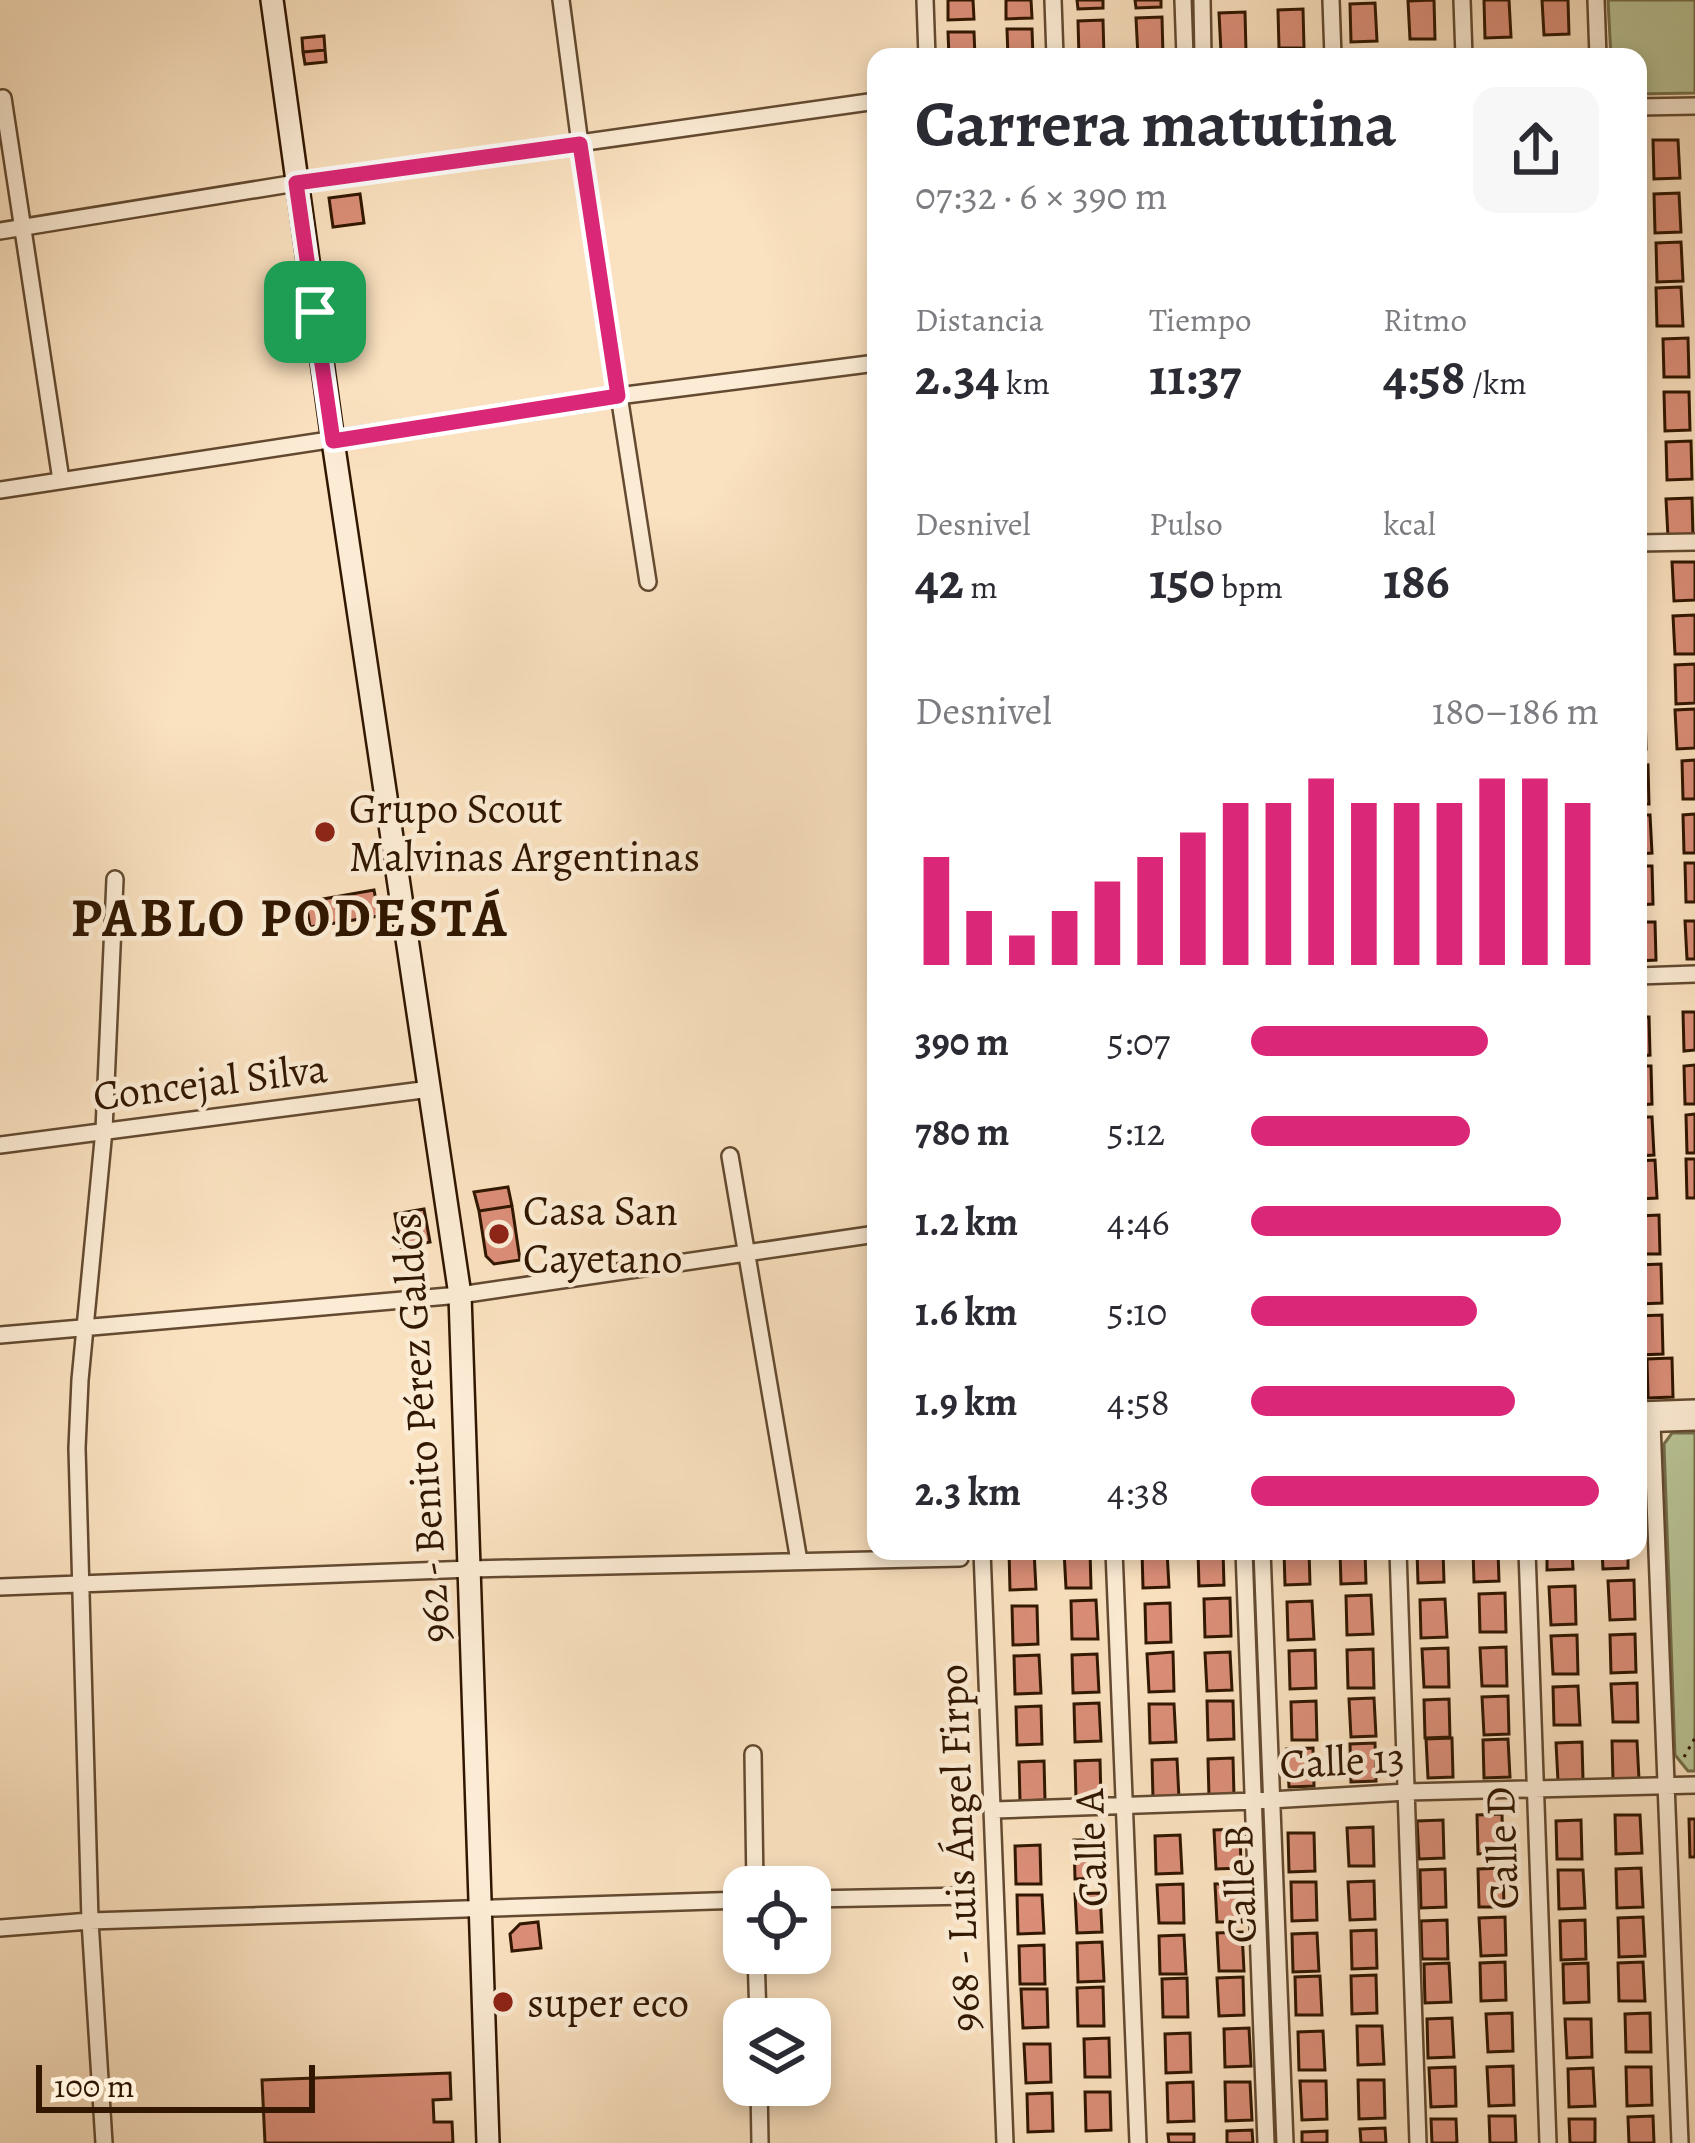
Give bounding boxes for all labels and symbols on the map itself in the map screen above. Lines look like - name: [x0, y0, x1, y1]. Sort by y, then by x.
- pin: [264, 261, 366, 363]
- place label: Grupo Scout Malvinas Argentinas: [349, 780, 700, 885]
- marker: Grupo Scout Malvinas Argentinas: [312, 819, 338, 845]
- district label: PABLO PODESTÁ: [70, 881, 510, 955]
- street label: Concejal Silva: [90, 1039, 331, 1124]
- place label: Casa San Cayetano: [523, 1182, 682, 1287]
- street label: 962 - Benito Pérez Galdós: [377, 1211, 464, 1645]
- marker: Casa San Cayetano: [486, 1221, 512, 1247]
- street label: 968 - Luis Ángel Firpo: [924, 1663, 993, 2033]
- street label: Calle 13: [1278, 1729, 1406, 1792]
- street label: Calle D: [1471, 1786, 1532, 1910]
- street label: Calle A: [1060, 1788, 1121, 1908]
- street label: Calle B: [1209, 1824, 1270, 1944]
- place label: super eco: [527, 1974, 689, 2031]
- marker: super eco: [490, 1989, 516, 2015]
- scale bar: [36, 2059, 315, 2112]

